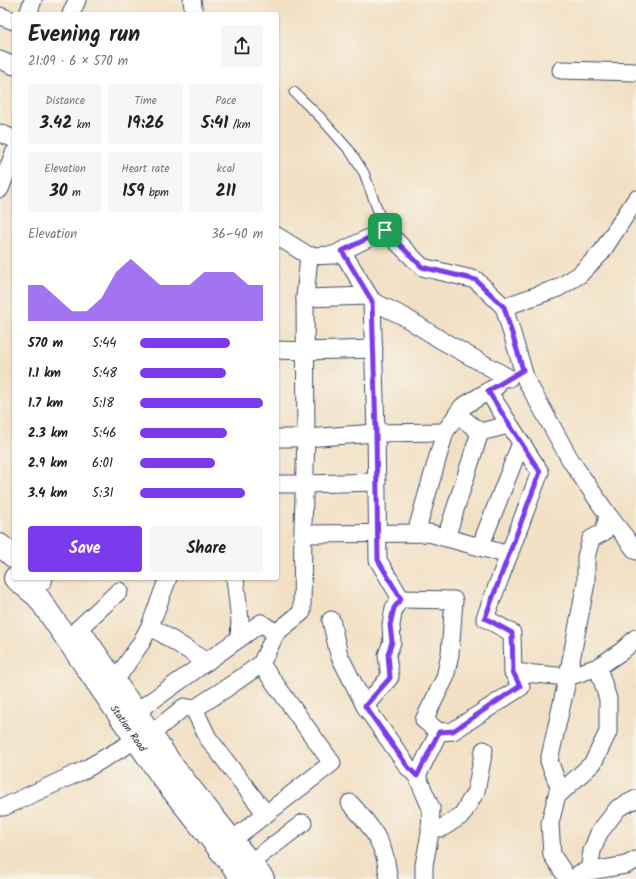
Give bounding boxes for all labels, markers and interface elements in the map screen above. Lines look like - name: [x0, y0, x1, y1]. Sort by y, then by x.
- text: Evening run: [28, 18, 140, 53]
- button: share: [221, 25, 263, 67]
- text: 21:09 · 6 × 570 m: [28, 51, 128, 72]
- text: Distance: [45, 92, 85, 110]
- text: Time: [134, 92, 157, 110]
- text: Pace: [215, 92, 236, 110]
- text: 3.42: [40, 110, 72, 137]
- text: 19:26: [127, 110, 164, 137]
- text: 5:41: [201, 110, 228, 137]
- text: km: [72, 116, 91, 134]
- text: /km: [228, 116, 251, 134]
- text: Elevation: [44, 160, 86, 178]
- text: Heart rate: [122, 160, 169, 178]
- text: kcal: [217, 160, 235, 178]
- text: 30: [50, 178, 68, 205]
- text: 159: [122, 178, 145, 205]
- text: 211: [216, 178, 236, 205]
- text: m: [68, 184, 81, 202]
- text: bpm: [145, 184, 169, 202]
- pin: [368, 213, 402, 247]
- icon: arrive: [374, 219, 396, 241]
- text: Elevation: [28, 224, 77, 245]
- text: 36–40 m: [211, 224, 263, 245]
- text: 570 m: [28, 333, 63, 354]
- text: 5:44: [92, 333, 117, 354]
- text: 1.1 km: [28, 363, 61, 384]
- text: 5:48: [92, 363, 117, 384]
- text: 1.7 km: [28, 393, 63, 414]
- text: 5:18: [92, 393, 114, 414]
- text: 2.3 km: [28, 423, 68, 444]
- text: 5:46: [92, 423, 117, 444]
- text: 2.9 km: [28, 453, 67, 474]
- text: 6:01: [92, 453, 113, 474]
- text: 3.4 km: [28, 483, 67, 504]
- text: 5:31: [92, 483, 114, 504]
- button: Save: [28, 526, 142, 572]
- button: Share: [150, 526, 263, 572]
- street label: Station Road: [106, 702, 151, 756]

